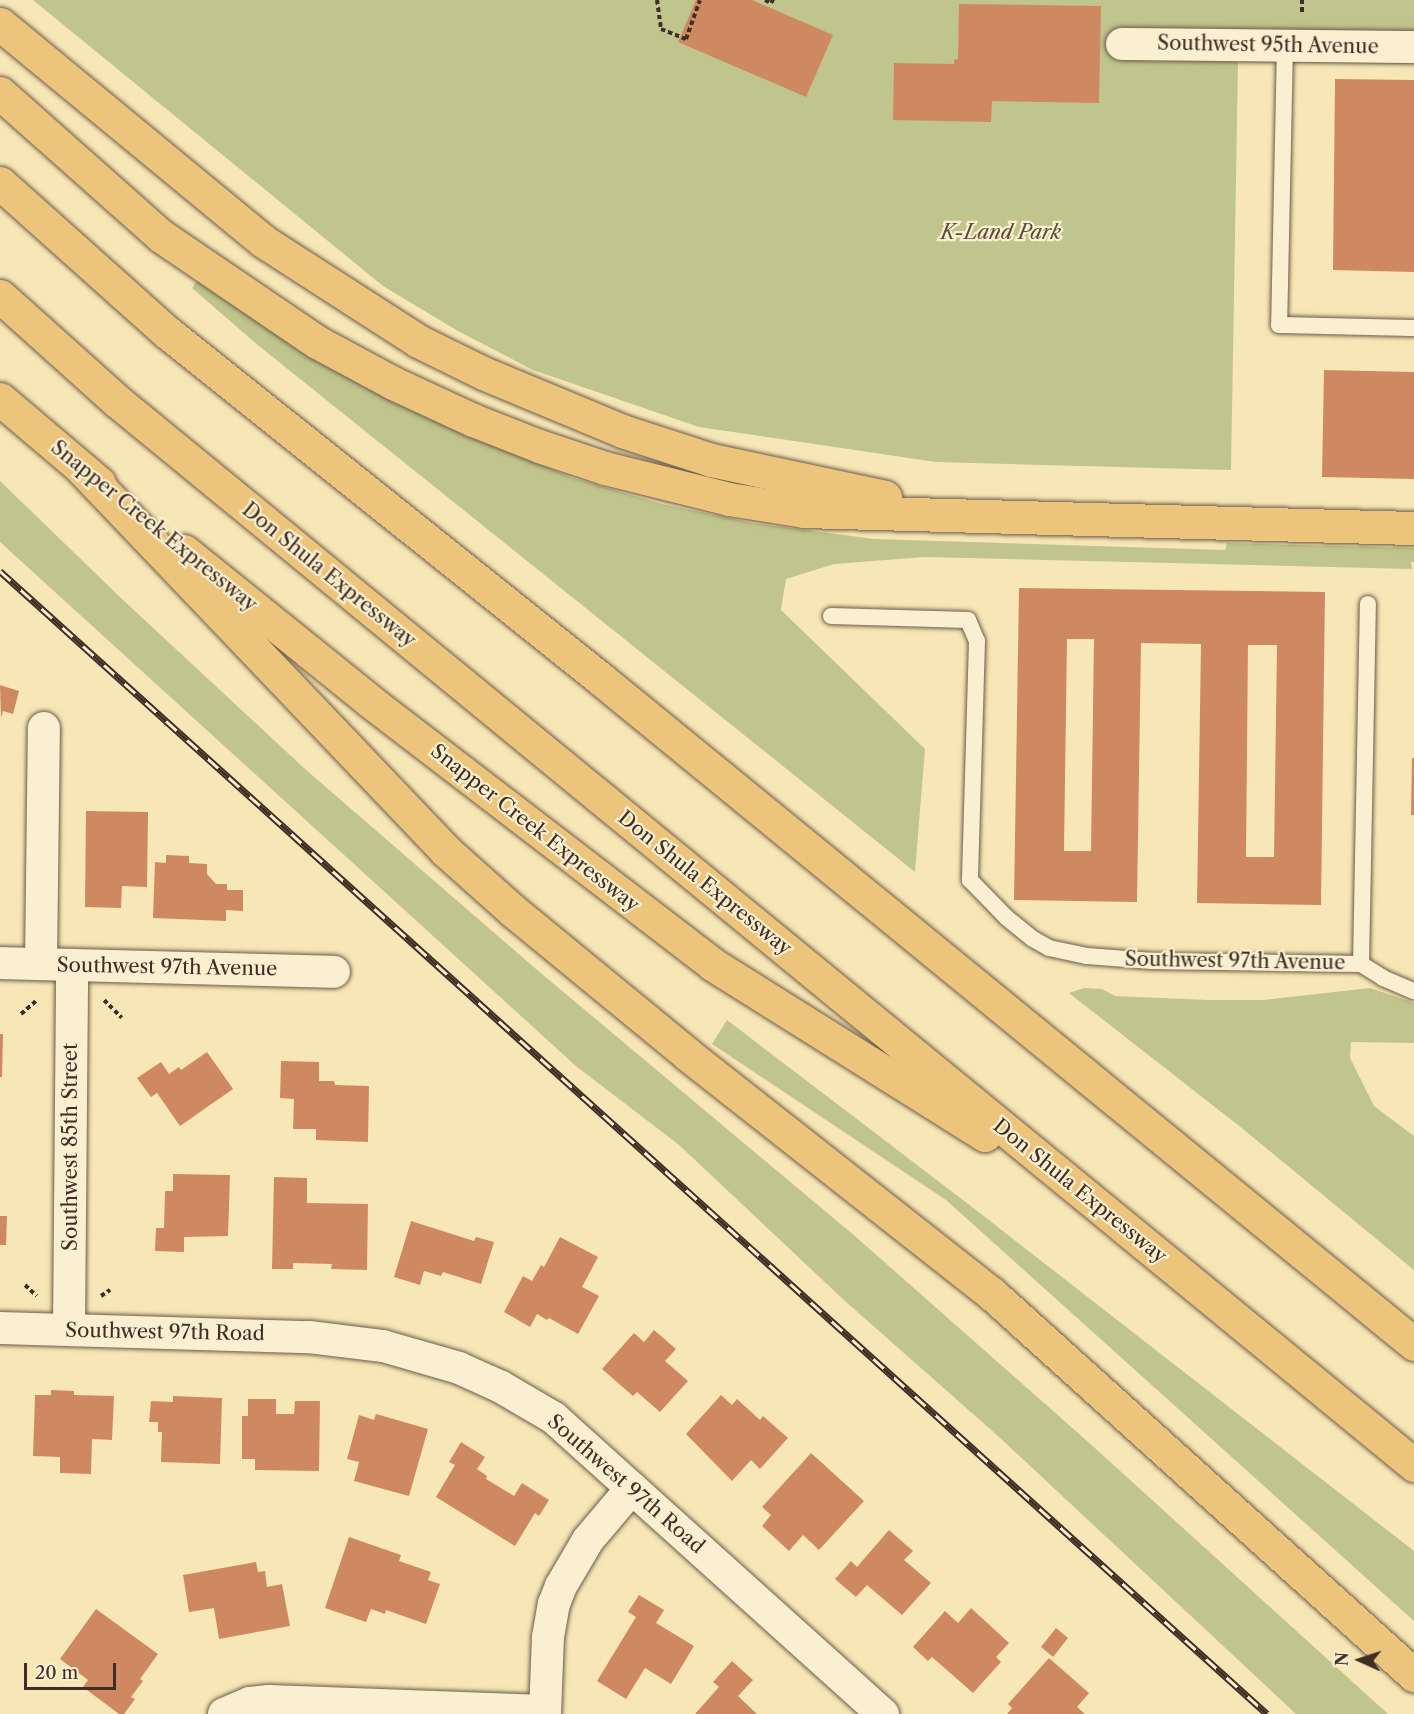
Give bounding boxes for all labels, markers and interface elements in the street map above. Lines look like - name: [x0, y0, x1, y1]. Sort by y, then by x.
- street label: Southwest 95th Avenue: [1157, 31, 1379, 59]
- park label: K-Land Park: [941, 220, 1061, 244]
- street label: Snapper Creek Expressway: [46, 435, 262, 617]
- street label: Don Shula Expressway: [237, 498, 421, 652]
- street label: Snapper Creek Expressway: [426, 739, 644, 917]
- street label: Don Shula Expressway: [613, 806, 797, 960]
- street label: Southwest 97th Avenue: [1124, 947, 1346, 975]
- street label: Southwest 97th Avenue: [56, 953, 278, 981]
- street label: Southwest 85th Street: [58, 1043, 82, 1251]
- street label: Don Shula Expressway: [988, 1114, 1172, 1268]
- street label: Southwest 97th Road: [65, 1318, 265, 1346]
- street label: Southwest 97th Road: [543, 1409, 709, 1559]
- north arrow: [1330, 1630, 1390, 1690]
- scale bar: [27, 1651, 118, 1689]
- text: N: [1332, 1652, 1352, 1667]
- text: 20 m: [35, 1662, 78, 1684]

